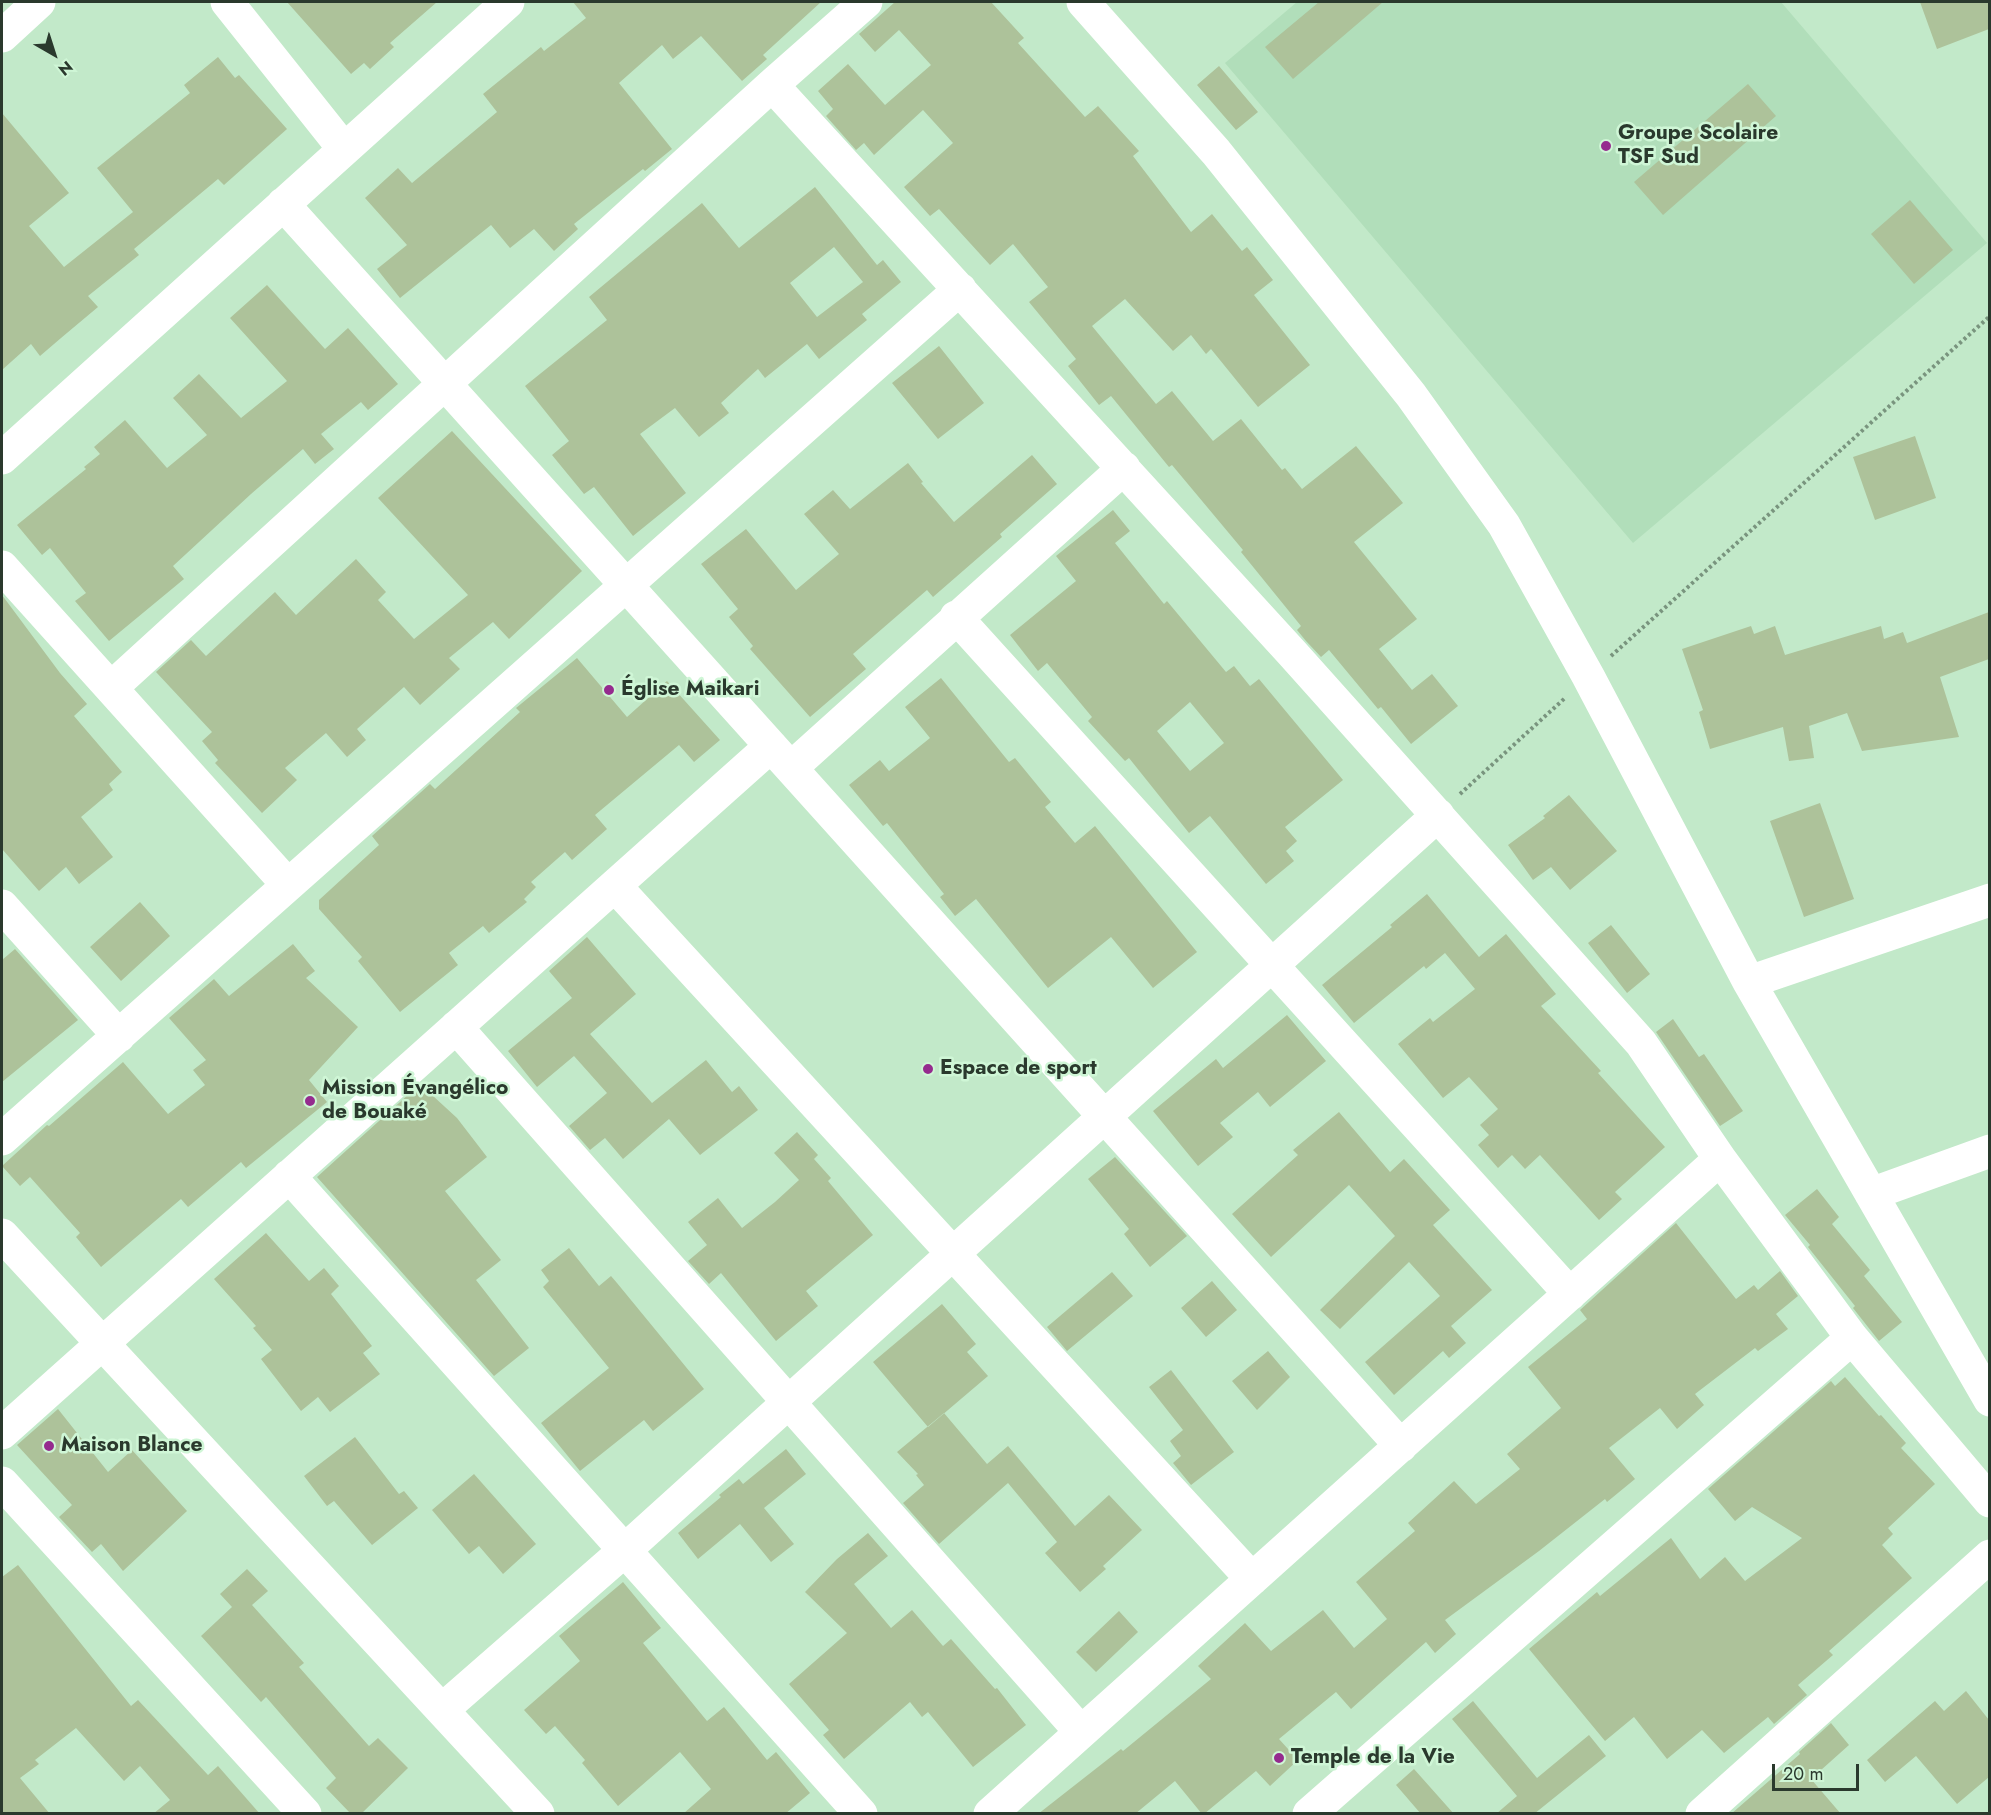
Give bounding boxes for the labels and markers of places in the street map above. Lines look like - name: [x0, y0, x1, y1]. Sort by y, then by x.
- place label: Groupe Scolaire TSF Sud: [1618, 121, 1778, 171]
- marker: Groupe Scolaire TSF Sud: [1599, 139, 1613, 153]
- place label: Église Maikari: [621, 677, 760, 703]
- marker: Église Maikari: [602, 683, 616, 697]
- place label: Espace de sport: [940, 1056, 1097, 1082]
- marker: Espace de sport: [921, 1062, 935, 1076]
- place label: Mission Évangélico de Bouaké: [322, 1076, 508, 1126]
- marker: Mission Évangélico de Bouaké: [303, 1094, 317, 1108]
- place label: Maison Blance: [61, 1433, 203, 1459]
- marker: Maison Blance: [42, 1439, 56, 1453]
- place label: Temple de la Vie: [1291, 1745, 1455, 1771]
- marker: Temple de la Vie: [1272, 1751, 1286, 1765]

